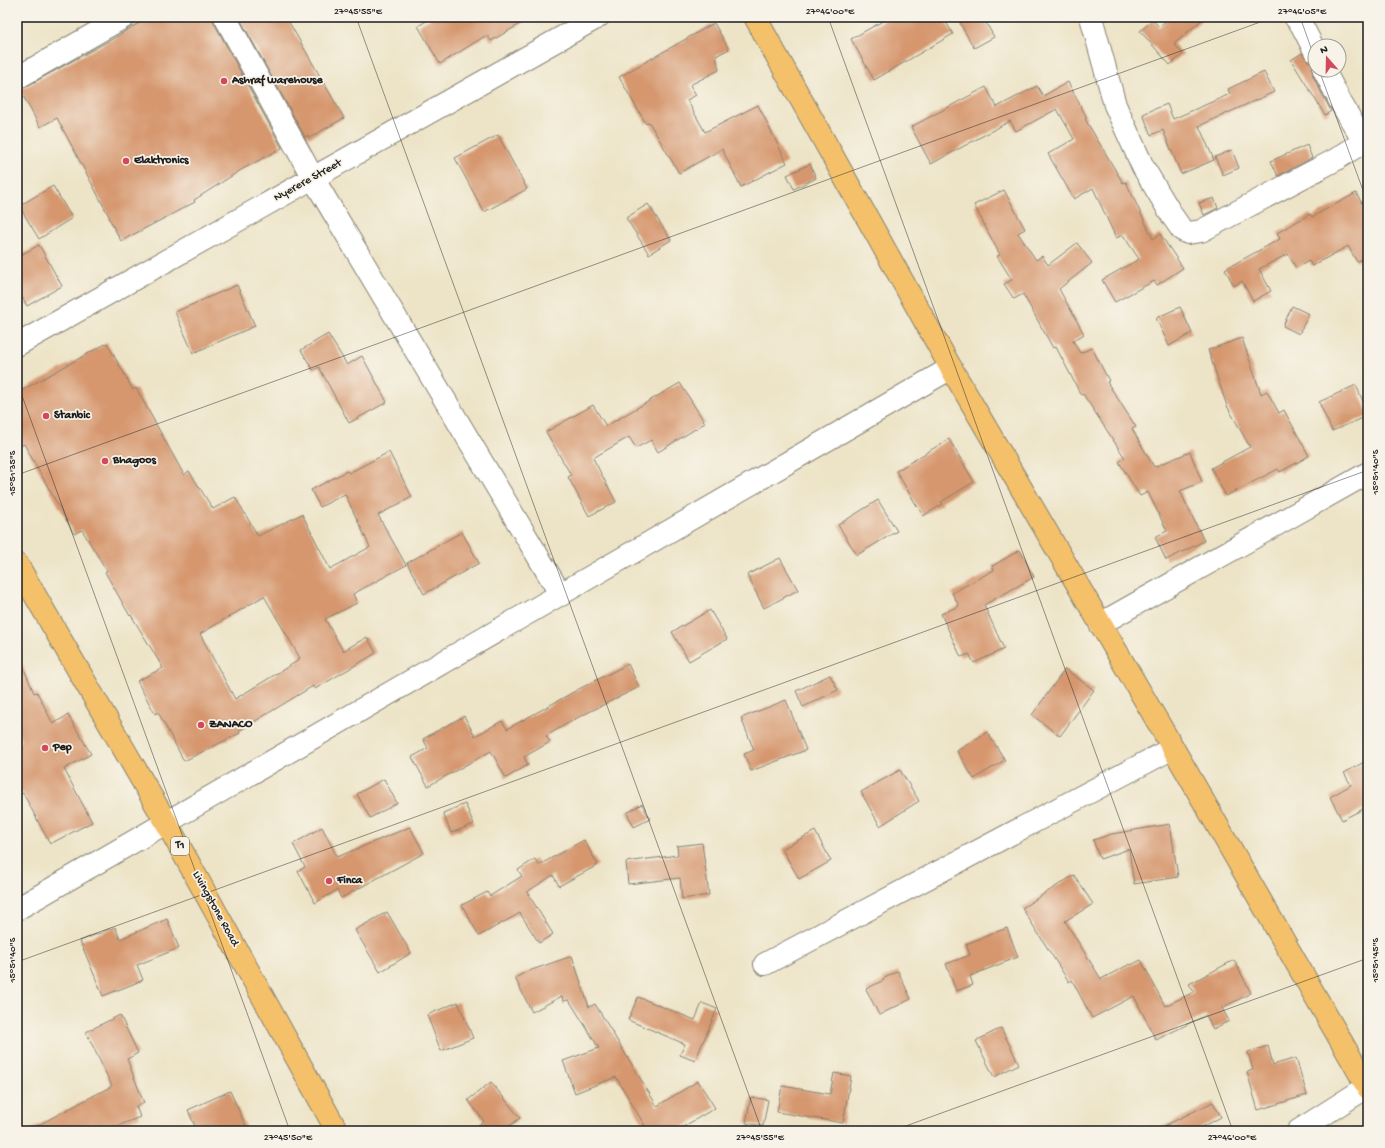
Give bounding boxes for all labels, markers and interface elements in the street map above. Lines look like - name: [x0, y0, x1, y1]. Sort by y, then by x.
- text: 27°45'55"E: [334, 6, 383, 18]
- text: 27°46'00"E: [806, 6, 855, 18]
- text: 27°46'05"E: [1278, 6, 1327, 18]
- north arrow: [1307, 38, 1347, 78]
- text: N: [1319, 44, 1330, 57]
- place label: Ashraf warehouse: [231, 74, 323, 88]
- marker: Ashraf warehouse: [219, 76, 229, 86]
- place label: Elaktronics: [133, 154, 189, 168]
- marker: Elaktronics: [121, 156, 131, 166]
- street label: Nyerere Street: [272, 156, 345, 205]
- place label: Stanbic: [54, 409, 91, 423]
- marker: Stanbic: [41, 411, 51, 421]
- text: 15°51'40"S: [1370, 449, 1382, 495]
- text: 15°51'35"S: [7, 450, 19, 496]
- place label: Bhagoos: [112, 454, 157, 468]
- marker: Bhagoos: [100, 456, 110, 466]
- place label: ZANACO: [209, 718, 253, 732]
- marker: ZANACO: [196, 720, 206, 730]
- place label: Pep: [52, 741, 72, 755]
- marker: Pep: [40, 743, 50, 753]
- road number: T1: [171, 837, 189, 855]
- street label: Livingstone Road: [189, 869, 242, 950]
- place label: Finca: [336, 874, 364, 888]
- marker: Finca: [324, 876, 334, 886]
- text: 15°51'40"S: [7, 937, 19, 983]
- text: 15°51'45"S: [1370, 937, 1382, 983]
- text: 27°45'50"E: [264, 1132, 313, 1144]
- text: 27°45'55"E: [736, 1132, 785, 1144]
- text: 27°46'00"E: [1208, 1132, 1257, 1144]

